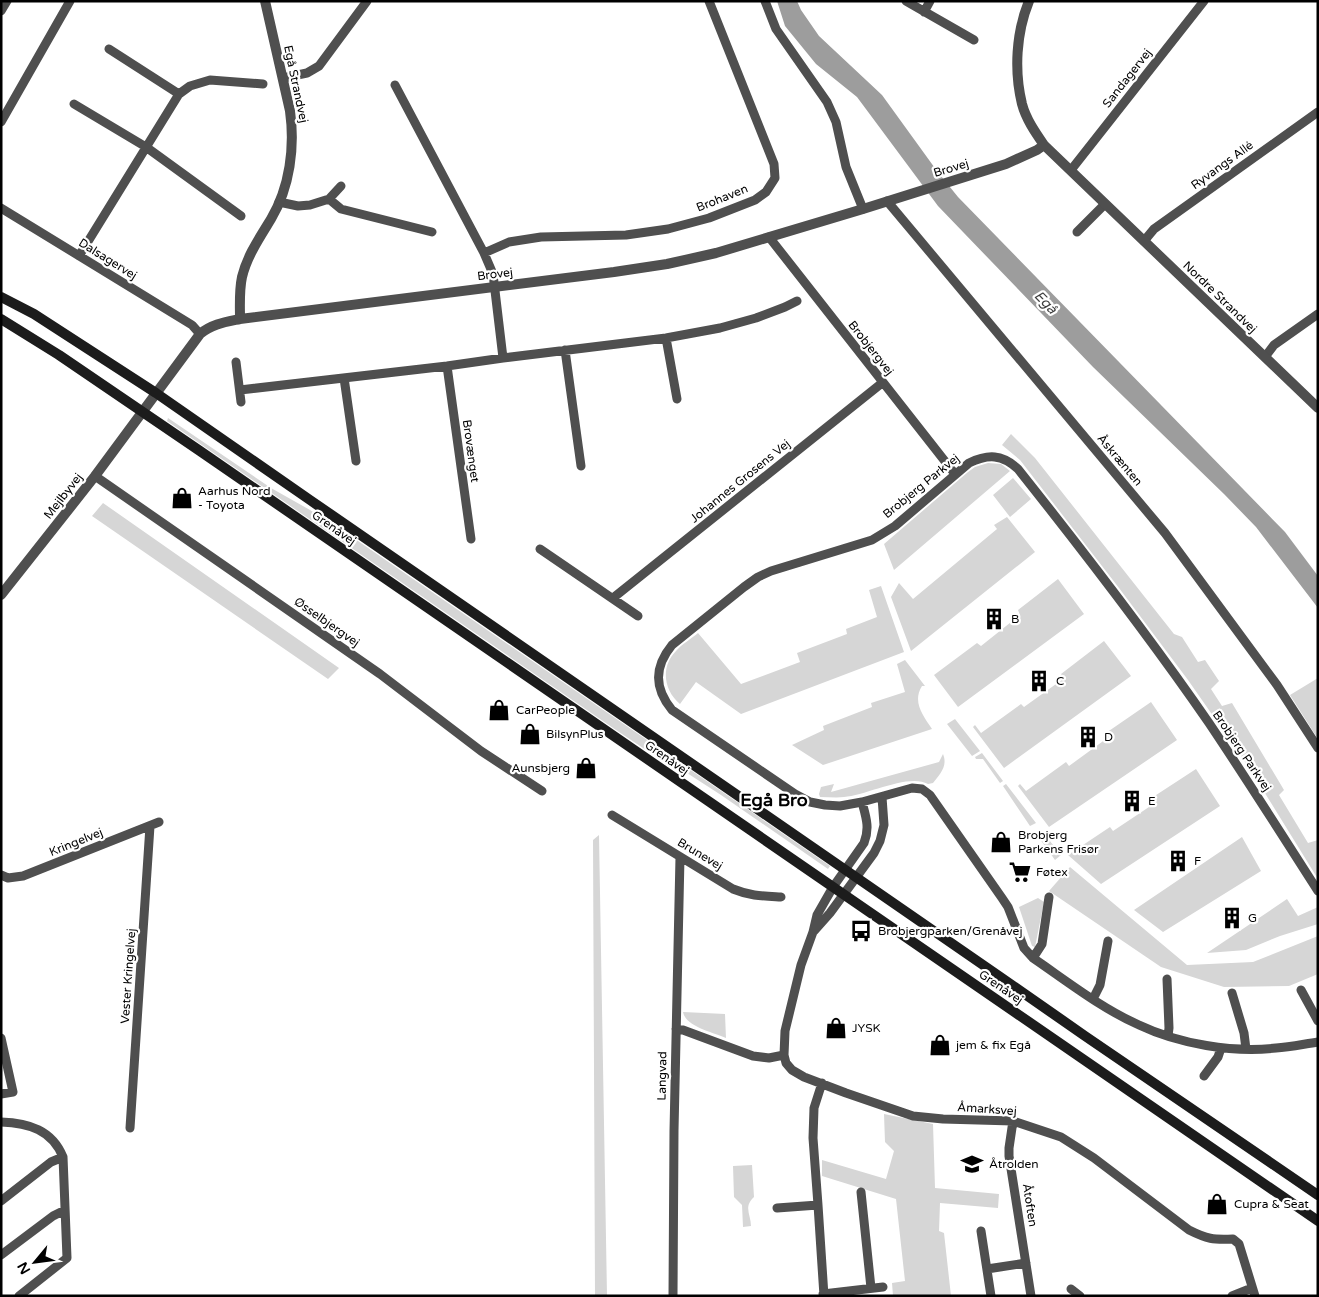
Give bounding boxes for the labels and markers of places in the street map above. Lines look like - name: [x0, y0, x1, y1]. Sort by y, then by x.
- place label: Aarhus Nord - Toyota: [198, 484, 271, 512]
- shop icon: Aarhus Nord - Toyota: [169, 485, 195, 511]
- building icon: B: [981, 606, 1007, 632]
- place label: B: [1011, 612, 1019, 626]
- building icon: C: [1026, 668, 1052, 694]
- place label: C: [1056, 674, 1064, 688]
- shop icon: CarPeople: [486, 697, 512, 723]
- place label: CarPeople: [516, 703, 575, 717]
- shop icon: BilsynPlus: [517, 721, 543, 747]
- building icon: D: [1075, 724, 1101, 750]
- place label: BilsynPlus: [546, 727, 604, 741]
- place label: D: [1104, 730, 1113, 744]
- shop icon: Aunsbjerg: [573, 755, 599, 781]
- place label: Aunsbjerg: [511, 761, 570, 775]
- building icon: E: [1119, 788, 1145, 814]
- place label: E: [1148, 794, 1156, 808]
- place label: Brobjerg Parkens Frisør: [1018, 828, 1099, 856]
- shop icon: Brobjerg Parkens Frisør: [988, 829, 1014, 855]
- building icon: F: [1165, 848, 1191, 874]
- place label: F: [1194, 854, 1201, 868]
- supermarket icon: Føtex: [1007, 859, 1033, 885]
- place label: Føtex: [1036, 865, 1068, 879]
- building icon: G: [1219, 905, 1245, 931]
- place label: G: [1248, 911, 1257, 925]
- bus stop icon: Brobjergparken/Grenåvej: [848, 918, 874, 944]
- place label: Brobjergparken/Grenåvej: [878, 924, 1022, 938]
- shop icon: JYSK: [823, 1015, 849, 1041]
- place label: JYSK: [852, 1021, 881, 1035]
- shop icon: jem & fix Egå: [927, 1032, 953, 1058]
- place label: jem & fix Egå: [955, 1038, 1031, 1052]
- school or university icon: Åtrolden: [959, 1151, 985, 1177]
- place label: Åtrolden: [989, 1157, 1039, 1171]
- shop icon: Cupra & Seat: [1204, 1191, 1230, 1217]
- place label: Cupra & Seat: [1234, 1197, 1309, 1211]

